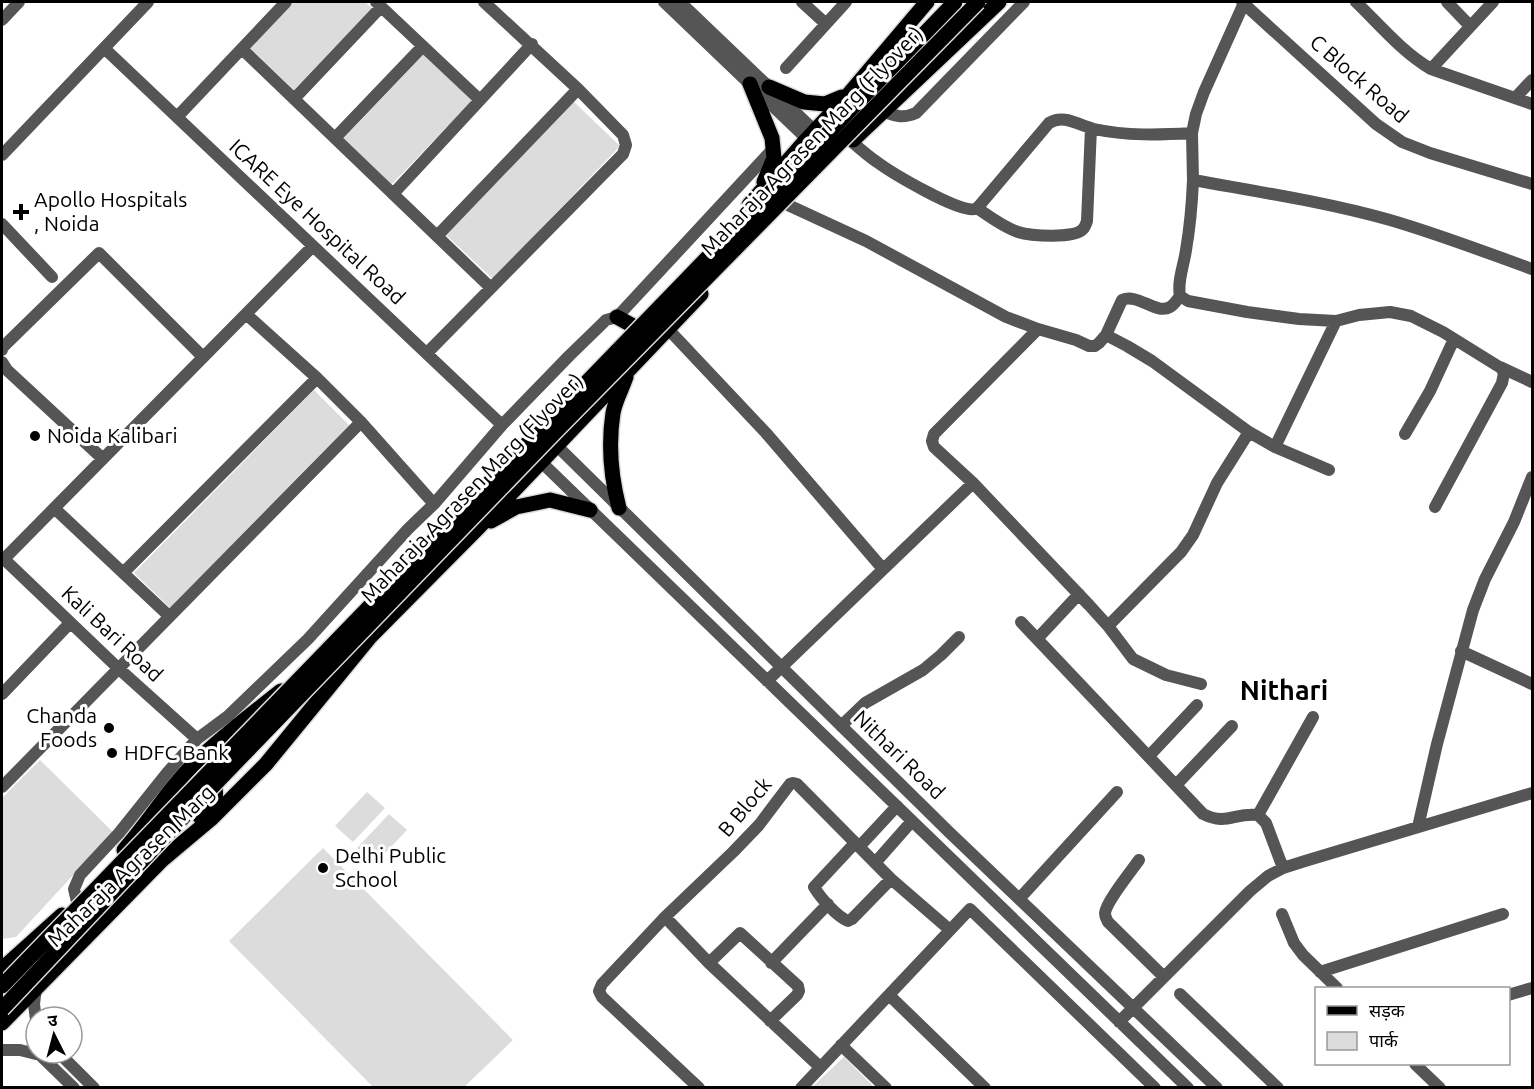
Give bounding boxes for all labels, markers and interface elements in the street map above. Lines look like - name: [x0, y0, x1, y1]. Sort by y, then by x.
- street label: Maharaja Agrasen Marg (Flyover): [695, 21, 927, 260]
- street label: C Block Road: [1306, 29, 1414, 127]
- street label: ICARE Eye Hospital Road: [225, 134, 410, 309]
- place label: Apollo Hospitals , Noida: [34, 187, 187, 235]
- marker: Apollo Hospitals , Noida: [12, 203, 30, 221]
- street label: Maharaja Agrasen Marg (Flyover): [355, 368, 587, 607]
- place label: Noida Kalibari: [47, 423, 178, 447]
- marker: Noida Kalibari: [28, 429, 42, 443]
- street label: Kali Bari Road: [57, 580, 168, 686]
- district label: Nithari: [1240, 675, 1328, 705]
- place label: Chanda Foods: [26, 703, 97, 751]
- street label: Nithari Road: [849, 705, 950, 804]
- marker: Chanda Foods: [102, 721, 116, 735]
- place label: HDFC Bank: [124, 740, 229, 764]
- marker: HDFC Bank: [105, 746, 119, 760]
- street label: B Block: [713, 772, 776, 841]
- street label: Maharaja Agrasen Marg: [42, 779, 219, 951]
- place label: Delhi Public School: [335, 843, 446, 891]
- marker: Delhi Public School: [316, 861, 330, 875]
- legend: [1315, 987, 1510, 1065]
- text: सड़क: [1369, 1000, 1406, 1021]
- north arrow: [24, 1005, 84, 1065]
- text: उ: [47, 1011, 59, 1030]
- text: पार्क: [1369, 1030, 1399, 1050]

